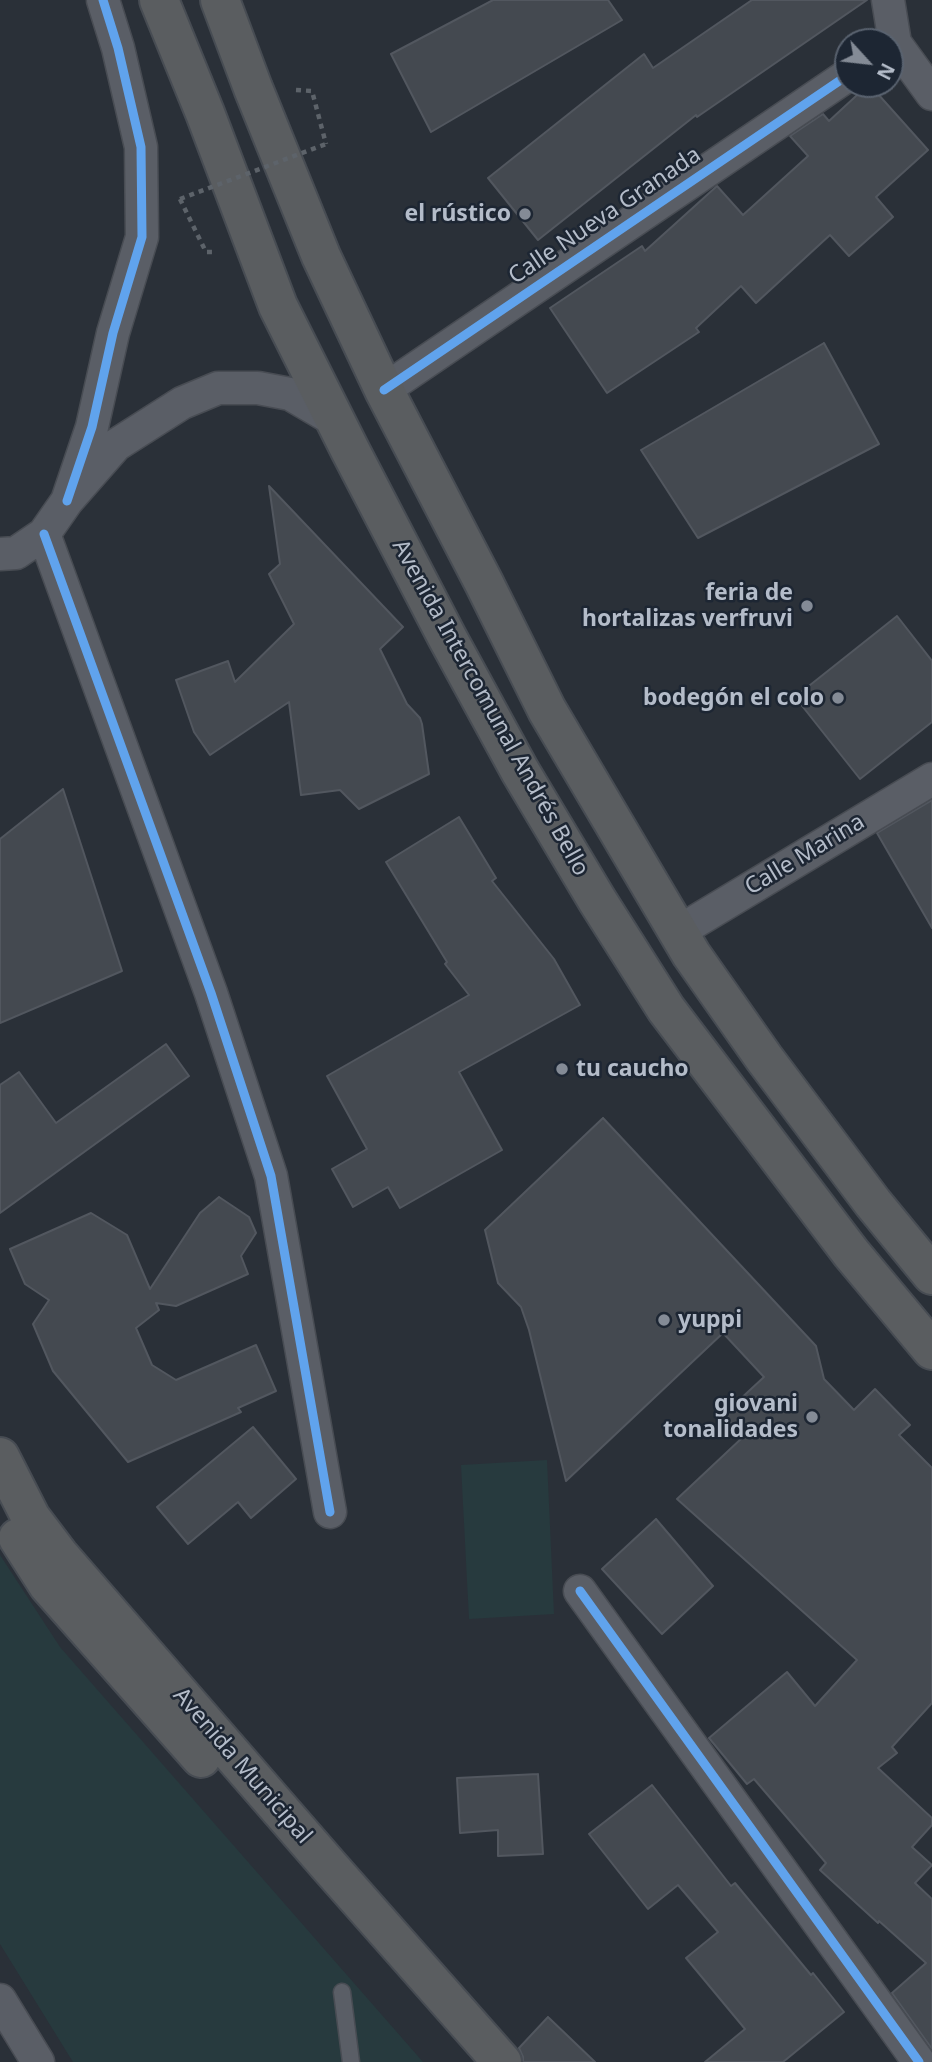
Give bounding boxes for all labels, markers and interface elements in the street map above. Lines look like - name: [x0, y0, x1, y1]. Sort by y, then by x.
- north arrow: [834, 28, 904, 98]
- text: N: [871, 59, 901, 84]
- street label: Calle Nueva Granada: [504, 141, 706, 291]
- place label: el rústico: [405, 200, 511, 228]
- marker: el rústico: [517, 206, 533, 222]
- street label: Avenida Intercomunal Andrés Bello: [386, 535, 594, 881]
- place label: feria de hortalizas verfruvi: [582, 579, 793, 633]
- marker: feria de hortalizas verfruvi: [799, 598, 815, 614]
- place label: bodegón el colo: [643, 684, 824, 712]
- marker: bodegón el colo: [830, 690, 846, 706]
- street label: Calle Marina: [740, 809, 870, 901]
- place label: tu caucho: [576, 1055, 689, 1083]
- marker: tu caucho: [554, 1061, 570, 1077]
- place label: yuppi: [678, 1306, 742, 1334]
- marker: yuppi: [656, 1312, 672, 1328]
- place label: giovani tonalidades: [663, 1390, 798, 1444]
- marker: giovani tonalidades: [804, 1409, 820, 1425]
- street label: Avenida Municipal: [167, 1682, 317, 1850]

